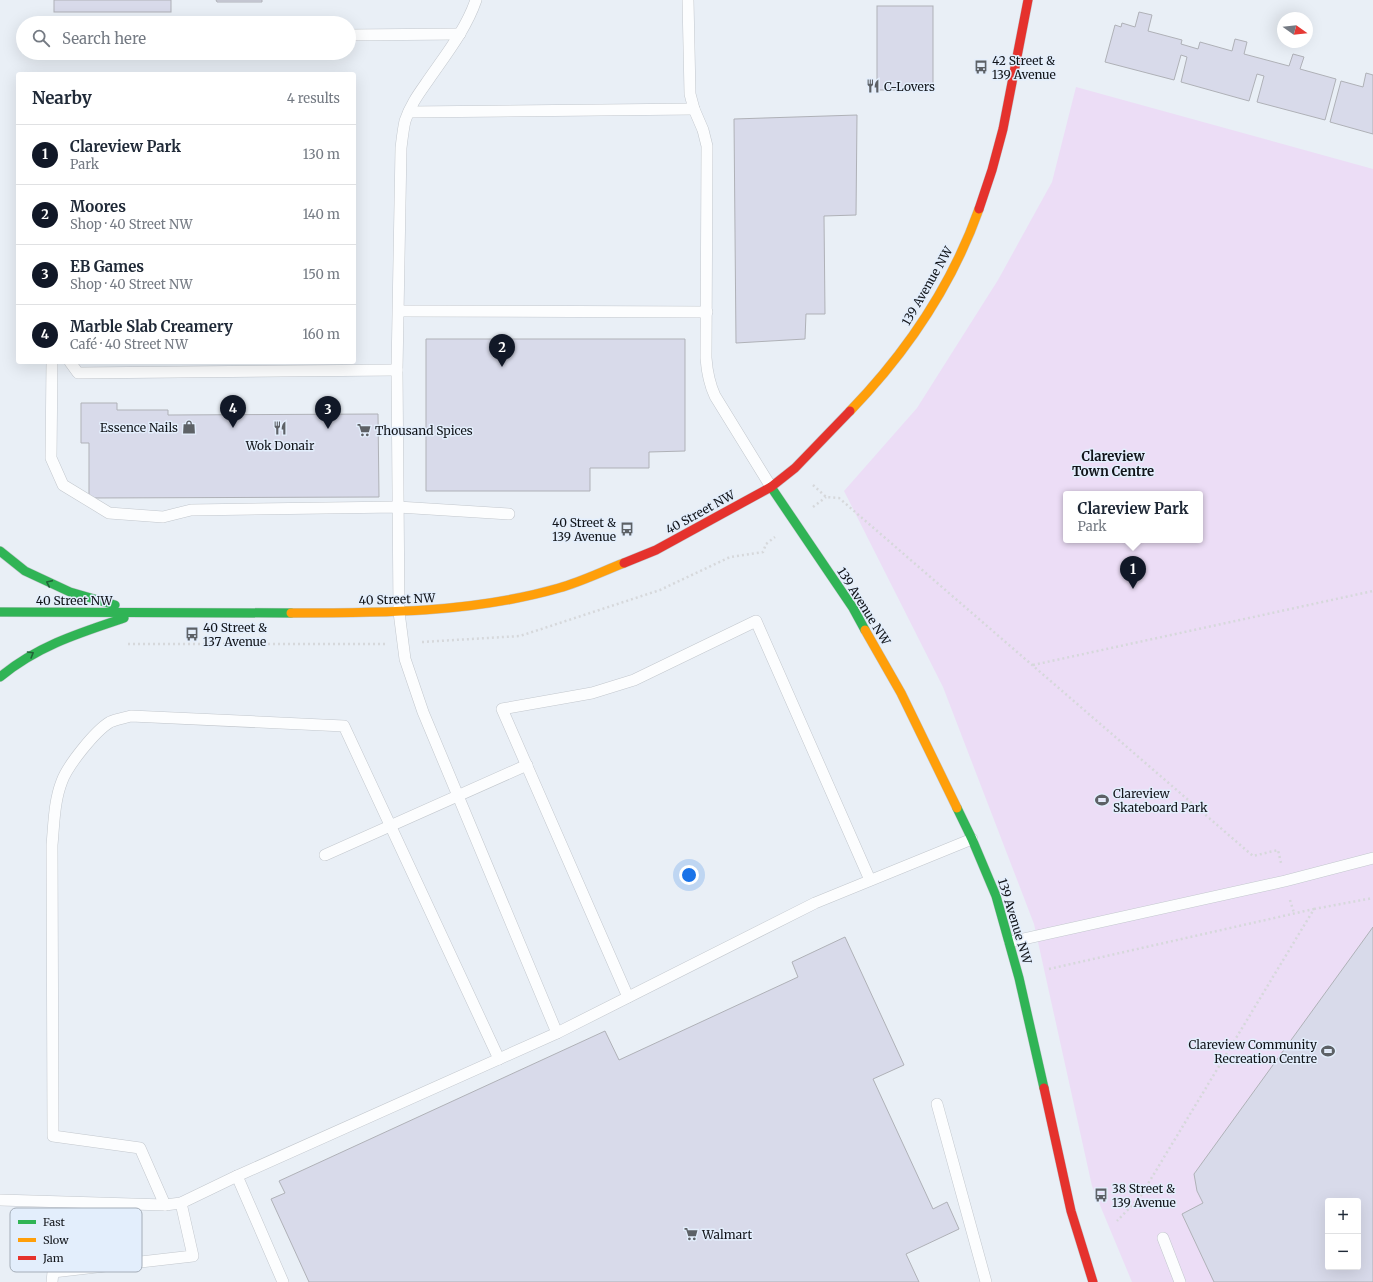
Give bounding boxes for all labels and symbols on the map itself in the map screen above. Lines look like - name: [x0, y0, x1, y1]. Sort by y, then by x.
- north arrow: [1277, 12, 1313, 48]
- place label: 42 Street & 139 Avenue: [992, 53, 1056, 82]
- bus stop icon: 42 Street & 139 Avenue: [973, 59, 989, 75]
- restaurant icon: C-Lovers: [865, 78, 881, 94]
- place label: C-Lovers: [884, 79, 935, 94]
- street label: 139 Avenue NW: [898, 243, 956, 328]
- pin: 2: [489, 334, 515, 367]
- pin: 4: [220, 395, 246, 428]
- pin: 3: [315, 396, 341, 429]
- shop icon: Essence Nails: [181, 419, 197, 435]
- place label: Essence Nails: [100, 420, 178, 435]
- restaurant icon: Wok Donair: [272, 420, 288, 436]
- supermarket icon: Thousand Spices: [356, 422, 372, 438]
- place label: Thousand Spices: [375, 423, 473, 438]
- place label: Wok Donair: [245, 438, 315, 453]
- district label: Clareview Town Centre: [1072, 448, 1154, 480]
- street label: 40 Street NW: [663, 486, 738, 537]
- place label: 40 Street & 139 Avenue: [552, 515, 616, 544]
- bus stop icon: 40 Street & 139 Avenue: [619, 521, 635, 537]
- pin: 1: [1120, 556, 1146, 589]
- street label: 139 Avenue NW: [834, 565, 894, 648]
- one-way arrow: [46, 579, 53, 587]
- street label: 40 Street NW: [358, 590, 437, 608]
- street label: 40 Street NW: [36, 593, 113, 608]
- place label: 40 Street & 137 Avenue: [203, 620, 267, 649]
- bus stop icon: 40 Street & 137 Avenue: [184, 626, 200, 642]
- one-way arrow: [27, 652, 34, 659]
- place label: Clareview Skateboard Park: [1113, 786, 1208, 815]
- sports icon: Clareview Skateboard Park: [1094, 792, 1110, 808]
- your location: [679, 865, 699, 885]
- street label: 139 Avenue NW: [995, 877, 1035, 966]
- place label: Clareview Community Recreation Centre: [1188, 1037, 1317, 1066]
- sports icon: Clareview Community Recreation Centre: [1320, 1043, 1336, 1059]
- place label: 38 Street & 139 Avenue: [1112, 1181, 1176, 1210]
- bus stop icon: 38 Street & 139 Avenue: [1093, 1187, 1109, 1203]
- legend: [10, 1208, 142, 1272]
- text: Fast: [43, 1215, 66, 1229]
- supermarket icon: Walmart: [683, 1226, 699, 1242]
- place label: Walmart: [701, 1227, 752, 1242]
- text: Slow: [43, 1233, 69, 1247]
- text: Jam: [42, 1251, 64, 1265]

